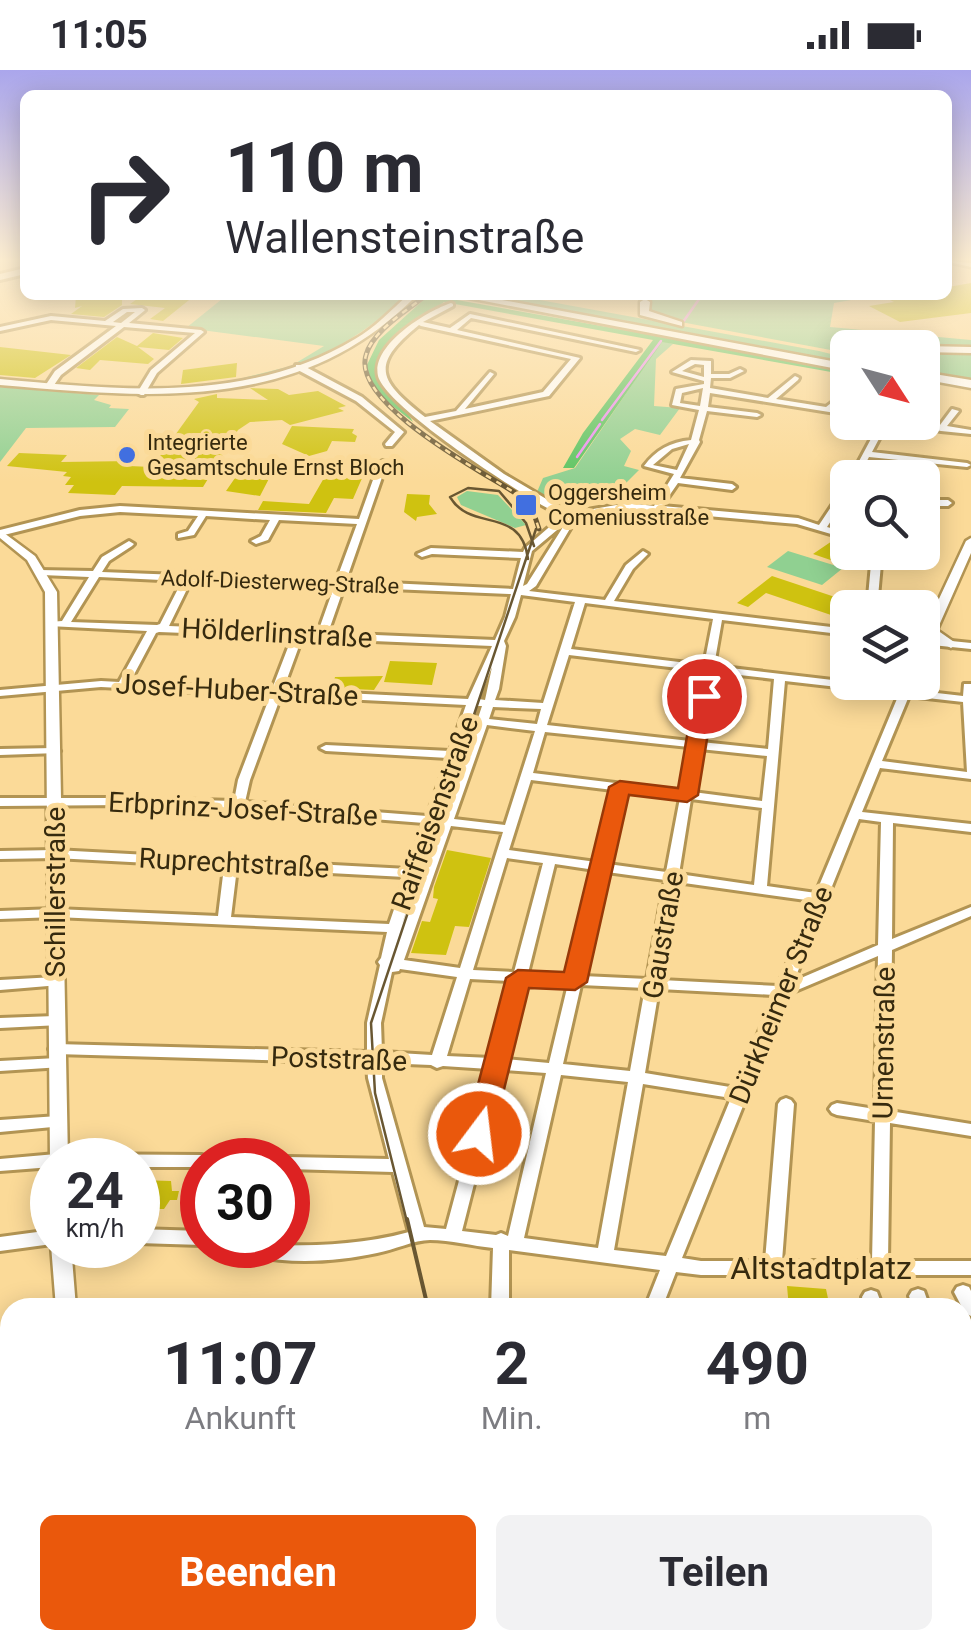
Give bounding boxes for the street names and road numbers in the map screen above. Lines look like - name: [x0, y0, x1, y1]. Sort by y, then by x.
- street label: Adolf-Diesterweg-Straße: [160, 565, 400, 599]
- street label: Hölderlinstraße: [181, 612, 373, 654]
- street label: Josef-Huber-Straße: [115, 667, 359, 713]
- street label: Raiffeisenstraße: [385, 711, 485, 915]
- street label: Erbprinz-Josef-Straße: [107, 785, 379, 833]
- street label: Schillerstraße: [39, 807, 72, 977]
- street label: Ruprechtstraße: [138, 842, 330, 884]
- street label: Gaustraße: [636, 869, 690, 1001]
- street label: Dürkheimer Straße: [722, 881, 840, 1109]
- street label: Urnenstraße: [866, 966, 902, 1120]
- street label: Poststraße: [270, 1040, 408, 1078]
- street label: Altstadtplatz: [730, 1249, 912, 1287]

